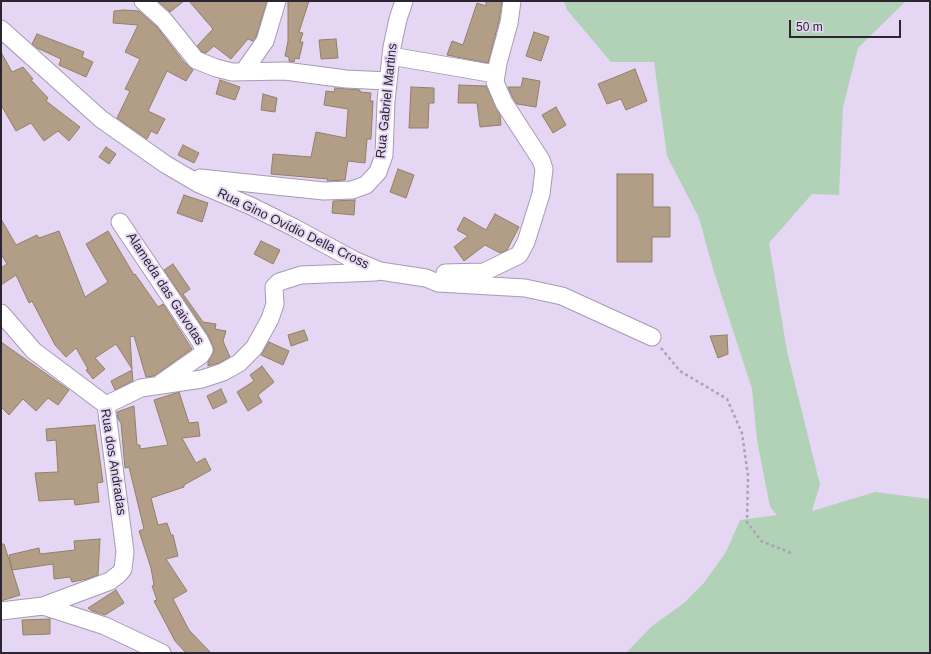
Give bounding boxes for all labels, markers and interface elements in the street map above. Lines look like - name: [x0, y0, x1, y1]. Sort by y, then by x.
- scale bar: [791, 12, 903, 38]
- text: 50 m: [796, 20, 823, 34]
- street label: Rua Gabriel Martins: [373, 43, 401, 159]
- street label: Rua Gino Ovídio Della Cross: [215, 185, 371, 273]
- street label: Alameda das Gaivotas: [123, 230, 207, 348]
- street label: Rua dos Andradas: [97, 408, 129, 516]

